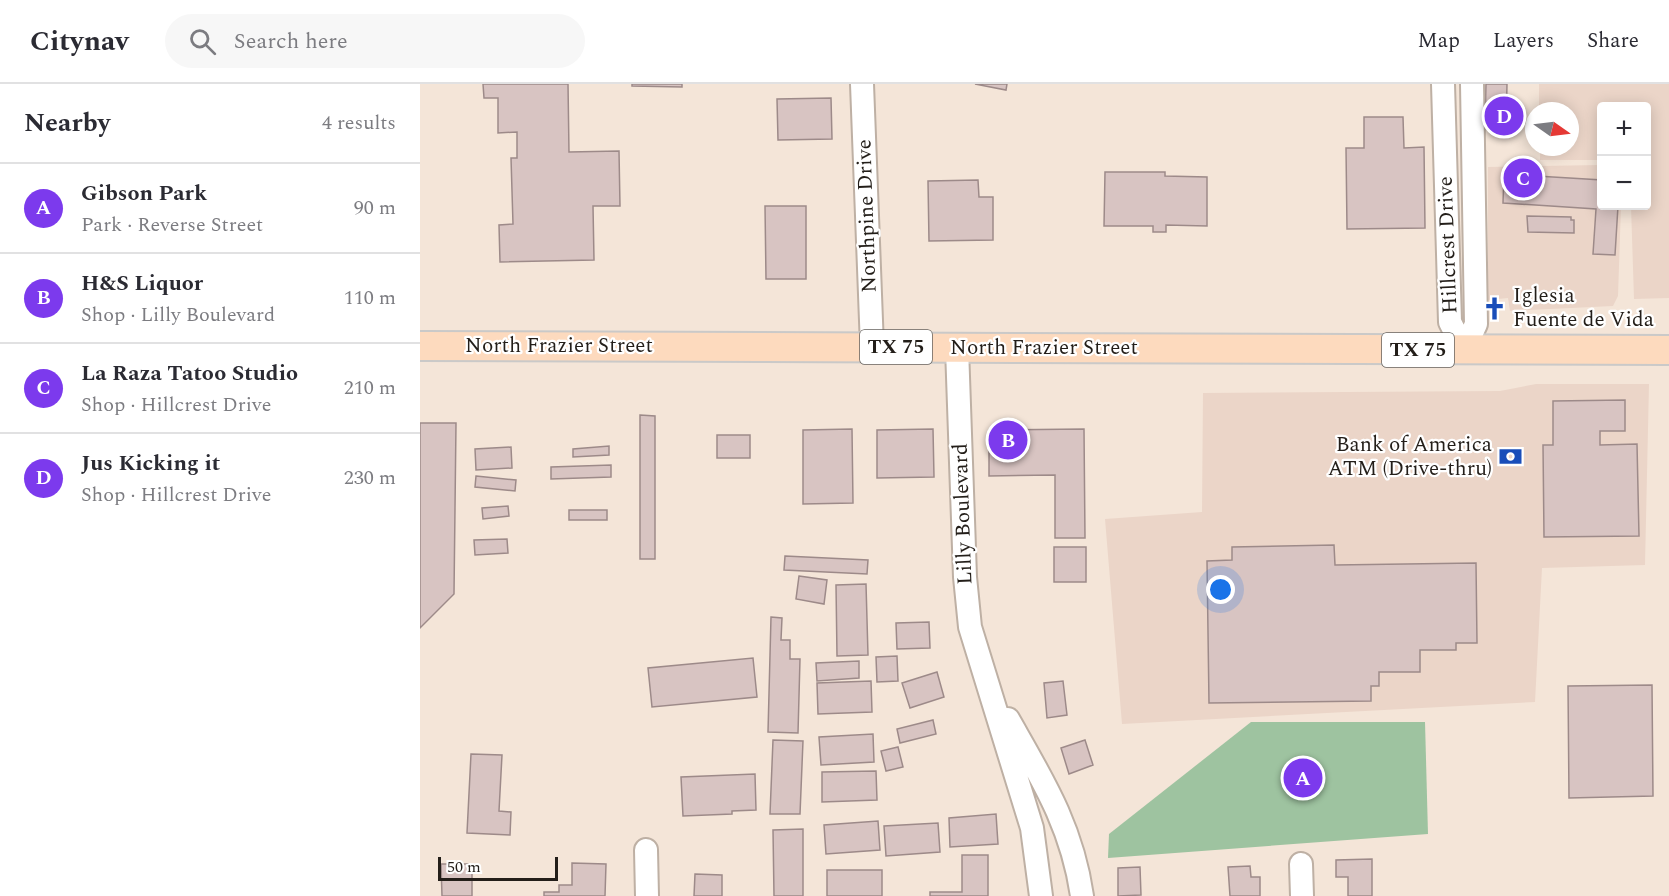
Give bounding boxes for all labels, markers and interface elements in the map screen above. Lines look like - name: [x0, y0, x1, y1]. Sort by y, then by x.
- search box: [165, 14, 585, 68]
- text: Citynav: [30, 20, 129, 63]
- icon: search: [186, 25, 219, 58]
- text: Search here: [234, 25, 348, 58]
- text: Map: [1418, 25, 1460, 57]
- text: Layers: [1493, 25, 1554, 57]
- text: Share: [1587, 25, 1639, 57]
- pin: D: [1484, 93, 1524, 138]
- north arrow: [1525, 102, 1579, 156]
- map controls: [1597, 102, 1651, 210]
- button: +: [1597, 102, 1651, 156]
- text: Nearby: [24, 103, 110, 143]
- text: 4 results: [322, 108, 396, 138]
- street label: Northpine Drive: [848, 139, 886, 293]
- pin: C: [1504, 156, 1542, 200]
- button: −: [1597, 156, 1651, 210]
- street label: Hillcrest Drive: [1430, 176, 1466, 314]
- text: Gibson Park: [81, 177, 207, 210]
- text: A: [36, 193, 51, 223]
- text: 90 m: [354, 193, 396, 223]
- text: Park · Reverse Street: [81, 210, 263, 240]
- text: H&S Liquor: [81, 267, 203, 300]
- place label: Iglesia Fuente de Vida: [1513, 280, 1655, 336]
- text: B: [36, 283, 51, 313]
- text: 110 m: [344, 283, 396, 313]
- church icon: Iglesia Fuente de Vida: [1482, 295, 1508, 321]
- text: Shop · Lilly Boulevard: [81, 300, 275, 330]
- street label: North Frazier Street: [465, 330, 653, 362]
- road number: TX 75: [860, 330, 932, 364]
- street label: North Frazier Street: [950, 332, 1138, 364]
- road number: TX 75: [1382, 333, 1454, 367]
- text: La Raza Tatoo Studio: [81, 357, 298, 390]
- text: C: [36, 373, 51, 403]
- text: 210 m: [344, 373, 396, 403]
- text: Shop · Hillcrest Drive: [81, 390, 271, 420]
- pin: B: [988, 418, 1028, 462]
- place label: Bank of America ATM (Drive-thru): [1328, 429, 1493, 485]
- street label: Lilly Boulevard: [945, 443, 981, 585]
- bank icon: Bank of America ATM (Drive-thru): [1497, 444, 1523, 470]
- text: Jus Kicking it: [81, 447, 220, 480]
- text: D: [35, 463, 52, 493]
- text: 230 m: [344, 463, 396, 493]
- text: Shop · Hillcrest Drive: [81, 480, 271, 510]
- your location: [1206, 575, 1235, 604]
- pin: A: [1284, 756, 1322, 800]
- scale bar: [438, 854, 558, 882]
- text: 50 m: [447, 855, 481, 879]

